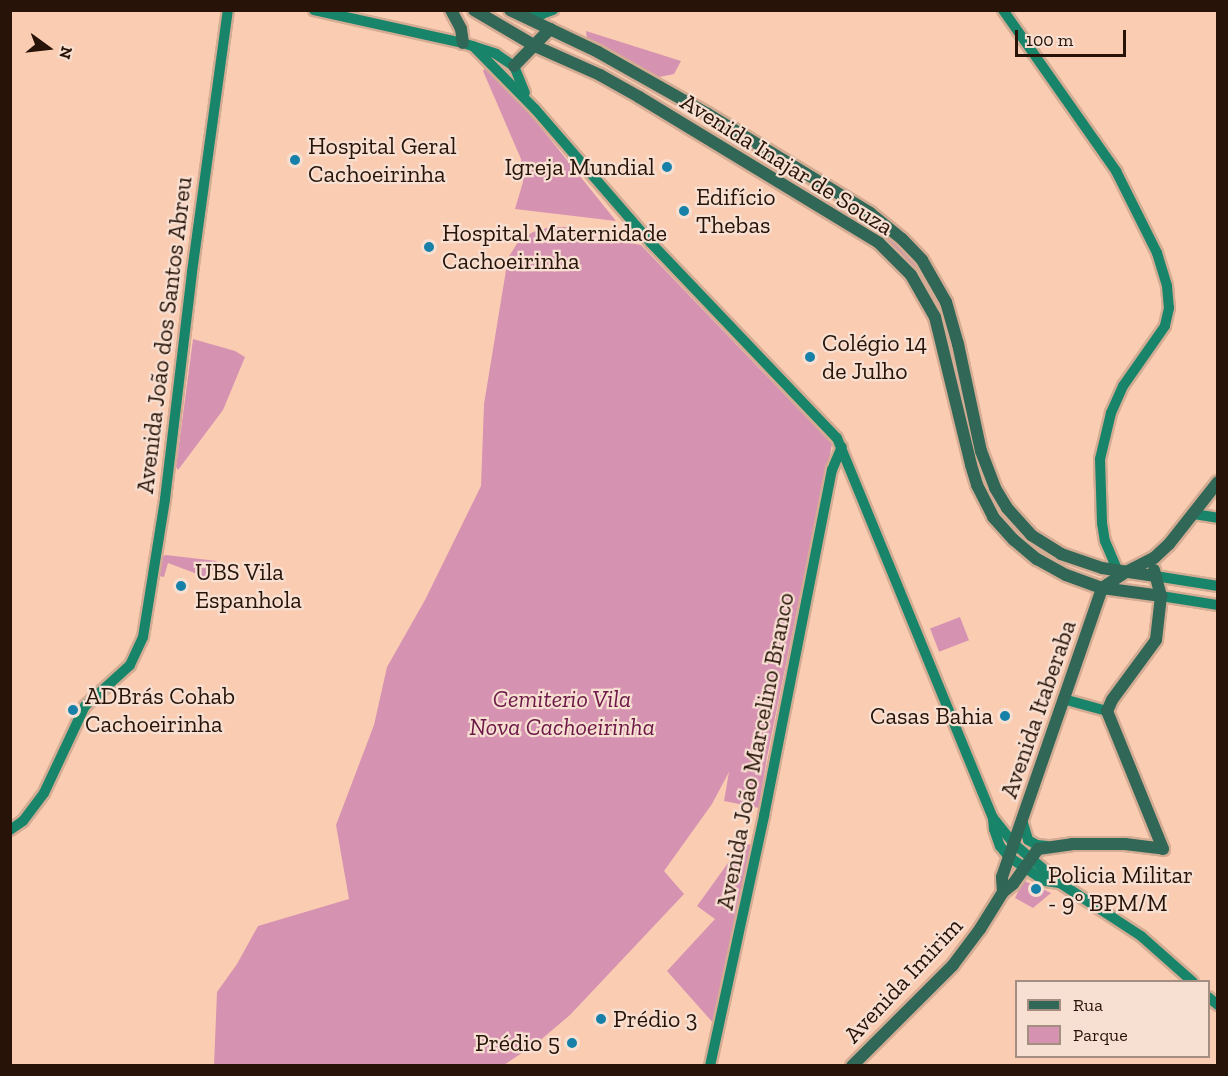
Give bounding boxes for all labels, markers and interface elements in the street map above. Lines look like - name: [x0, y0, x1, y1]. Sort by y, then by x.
- north arrow: [18, 18, 78, 78]
- scale bar: [1018, 18, 1129, 56]
- text: 100 m: [1026, 29, 1073, 51]
- text: N: [55, 44, 77, 61]
- street label: Avenida Inajar de Souza: [675, 87, 899, 241]
- place label: Hospital Geral Cachoeirinha: [308, 132, 457, 188]
- marker: Hospital Geral Cachoeirinha: [286, 151, 304, 169]
- place label: Igreja Mundial: [504, 153, 655, 181]
- marker: Igreja Mundial: [660, 160, 674, 174]
- street label: Avenida João dos Santos Abreu: [130, 174, 198, 496]
- place label: Edifício Thebas: [696, 183, 776, 239]
- marker: Edifício Thebas: [677, 204, 691, 218]
- place label: Hospital Maternidade Cachoeirinha: [442, 219, 667, 275]
- marker: Hospital Maternidade Cachoeirinha: [420, 238, 438, 256]
- place label: Colégio 14 de Julho: [822, 329, 927, 385]
- marker: Colégio 14 de Julho: [803, 350, 817, 364]
- place label: UBS Vila Espanhola: [195, 558, 302, 614]
- marker: UBS Vila Espanhola: [172, 577, 190, 595]
- street label: Avenida João Marcelino Branco: [710, 590, 800, 912]
- street label: Avenida Itaberaba: [994, 616, 1082, 802]
- place label: ADBrás Cohab Cachoeirinha: [85, 682, 235, 738]
- park label: Cemiterio Vila Nova Cachoeirinha: [469, 685, 655, 741]
- place label: Casas Bahia: [870, 702, 993, 730]
- marker: ADBrás Cohab Cachoeirinha: [66, 703, 80, 717]
- marker: Casas Bahia: [998, 709, 1012, 723]
- place label: Policia Militar - 9º BPM/M: [1048, 861, 1193, 917]
- marker: Policia Militar - 9º BPM/M: [1029, 882, 1043, 896]
- street label: Avenida Imirim: [838, 911, 968, 1049]
- legend: [1015, 980, 1210, 1058]
- text: Rua: [1073, 994, 1103, 1016]
- place label: Prédio 3: [613, 1005, 698, 1033]
- marker: Prédio 3: [594, 1012, 608, 1026]
- text: Parque: [1073, 1024, 1128, 1046]
- place label: Prédio 5: [475, 1029, 560, 1057]
- marker: Prédio 5: [565, 1036, 579, 1050]

